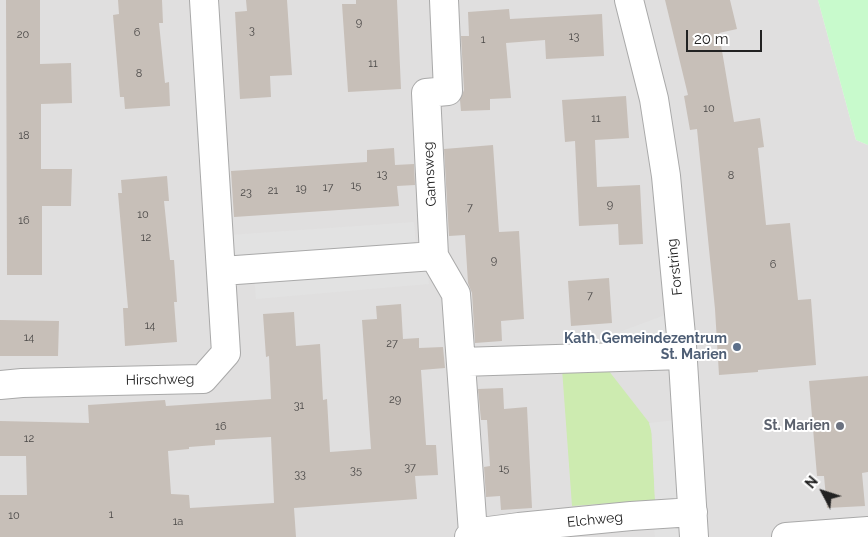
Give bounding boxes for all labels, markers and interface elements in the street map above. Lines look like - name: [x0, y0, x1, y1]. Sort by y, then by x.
- house number: 9: [356, 16, 362, 30]
- scale bar: [688, 20, 764, 52]
- house number: 3: [249, 24, 255, 38]
- house number: 6: [134, 26, 140, 40]
- house number: 20: [17, 28, 29, 42]
- house number: 13: [569, 30, 579, 44]
- text: 20 m: [694, 30, 729, 48]
- house number: 1: [481, 33, 485, 47]
- house number: 11: [368, 57, 378, 71]
- house number: 8: [136, 67, 142, 81]
- house number: 10: [703, 102, 715, 116]
- house number: 11: [591, 112, 601, 126]
- house number: 18: [18, 129, 30, 143]
- street label: Gamsweg: [420, 141, 440, 207]
- house number: 13: [377, 168, 387, 182]
- house number: 8: [728, 169, 734, 183]
- house number: 15: [351, 179, 361, 193]
- house number: 17: [323, 181, 333, 195]
- house number: 19: [295, 182, 307, 196]
- house number: 21: [268, 184, 278, 198]
- house number: 23: [240, 186, 252, 200]
- house number: 9: [607, 198, 613, 212]
- house number: 7: [467, 201, 473, 215]
- house number: 10: [137, 208, 149, 222]
- house number: 16: [18, 214, 30, 228]
- house number: 12: [141, 231, 151, 245]
- street label: Forstring: [664, 238, 686, 296]
- house number: 9: [491, 254, 497, 268]
- house number: 6: [770, 258, 776, 272]
- house number: 7: [587, 289, 593, 303]
- house number: 14: [145, 319, 155, 333]
- house number: 14: [24, 331, 34, 345]
- place label: Kath. Gemeindezentrum St. Marien: [564, 331, 727, 364]
- house number: 27: [386, 337, 398, 351]
- marker: Kath. Gemeindezentrum St. Marien: [731, 341, 743, 353]
- street label: Hirschweg: [125, 371, 195, 389]
- house number: 29: [389, 393, 401, 407]
- house number: 31: [294, 399, 304, 413]
- place label: St. Marien: [764, 418, 830, 434]
- house number: 16: [215, 420, 227, 434]
- marker: St. Marien: [834, 420, 846, 432]
- house number: 12: [24, 432, 34, 446]
- house number: 37: [404, 461, 416, 475]
- house number: 15: [499, 462, 509, 476]
- house number: 35: [350, 464, 362, 478]
- north arrow: [798, 467, 848, 517]
- house number: 33: [294, 468, 306, 482]
- text: N: [802, 473, 821, 492]
- house number: 1: [109, 508, 113, 522]
- house number: 10: [8, 509, 20, 523]
- street label: Elchweg: [566, 509, 624, 531]
- house number: 1a: [173, 515, 183, 529]

